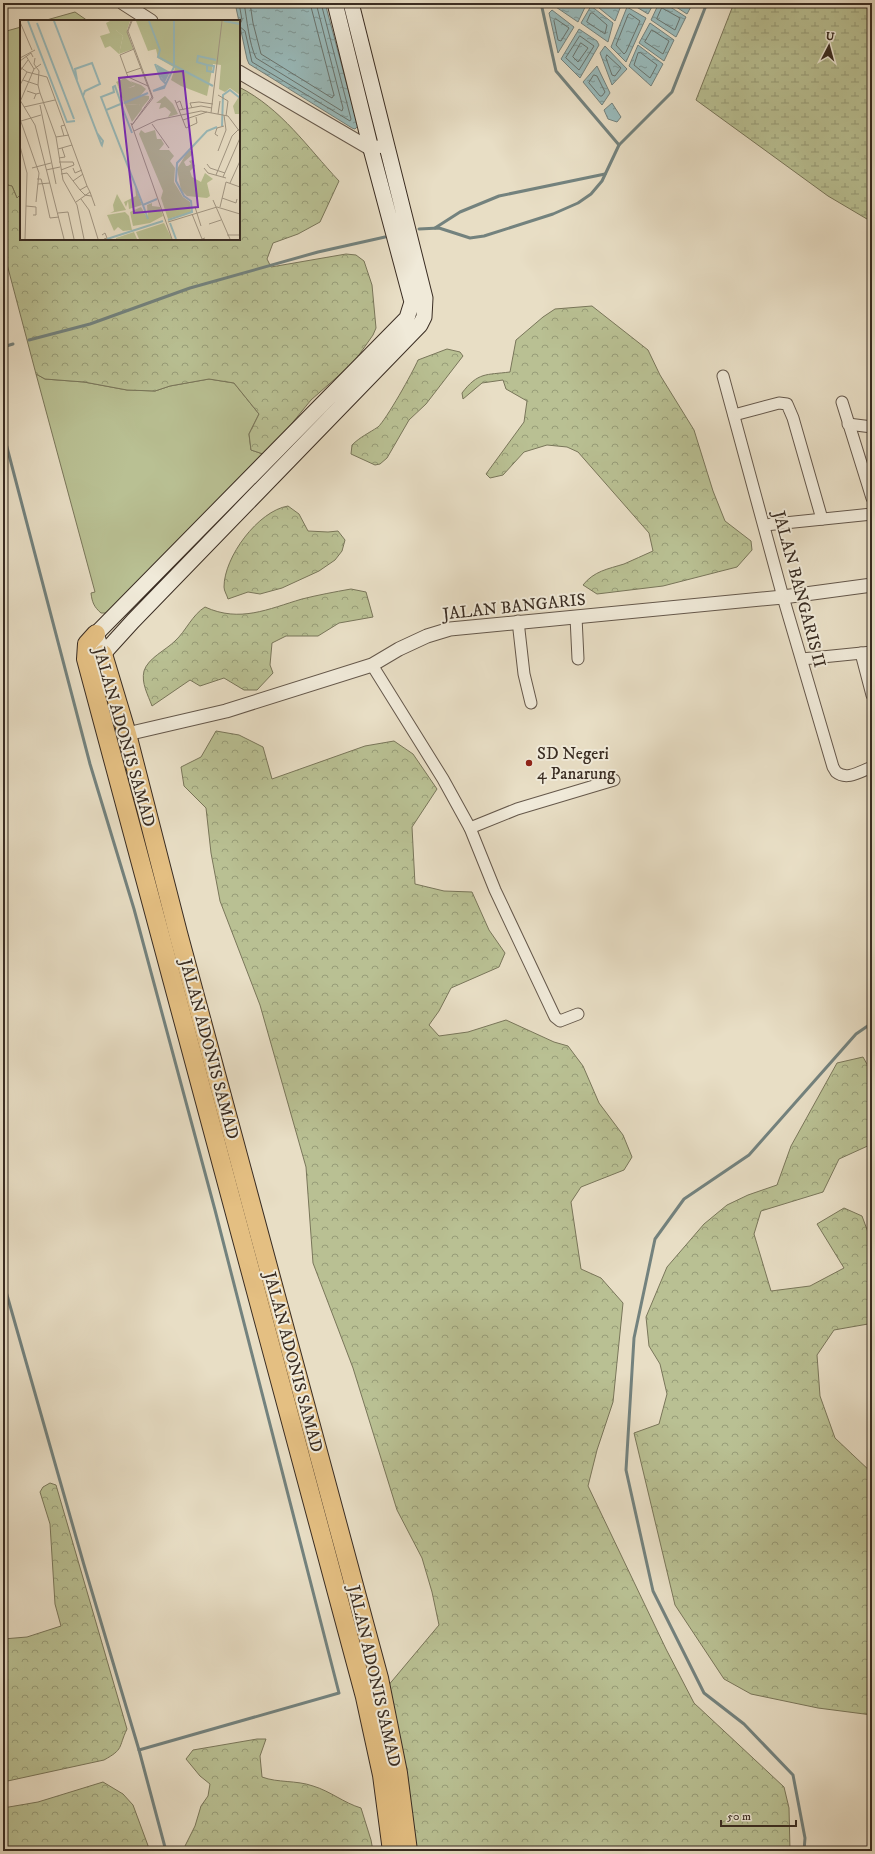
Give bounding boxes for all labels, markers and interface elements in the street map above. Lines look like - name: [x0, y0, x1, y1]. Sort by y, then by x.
- inset map: [20, 20, 240, 240]
- north arrow: [809, 26, 849, 66]
- text: U: [825, 30, 835, 45]
- street label: JALAN BANGARIS II: [767, 507, 831, 670]
- street label: JALAN BANGARIS: [440, 589, 587, 626]
- street label: JALAN ADONIS SAMAD: [87, 643, 160, 830]
- place label: SD Negeri 4 Panarung: [537, 743, 616, 785]
- marker: SD Negeri 4 Panarung: [524, 758, 534, 768]
- street label: JALAN ADONIS SAMAD: [174, 955, 244, 1142]
- street label: JALAN ADONIS SAMAD: [258, 1268, 328, 1455]
- street label: JALAN ADONIS SAMAD: [342, 1581, 406, 1769]
- scale bar: [721, 1802, 796, 1828]
- text: 50 m: [727, 1809, 751, 1824]

